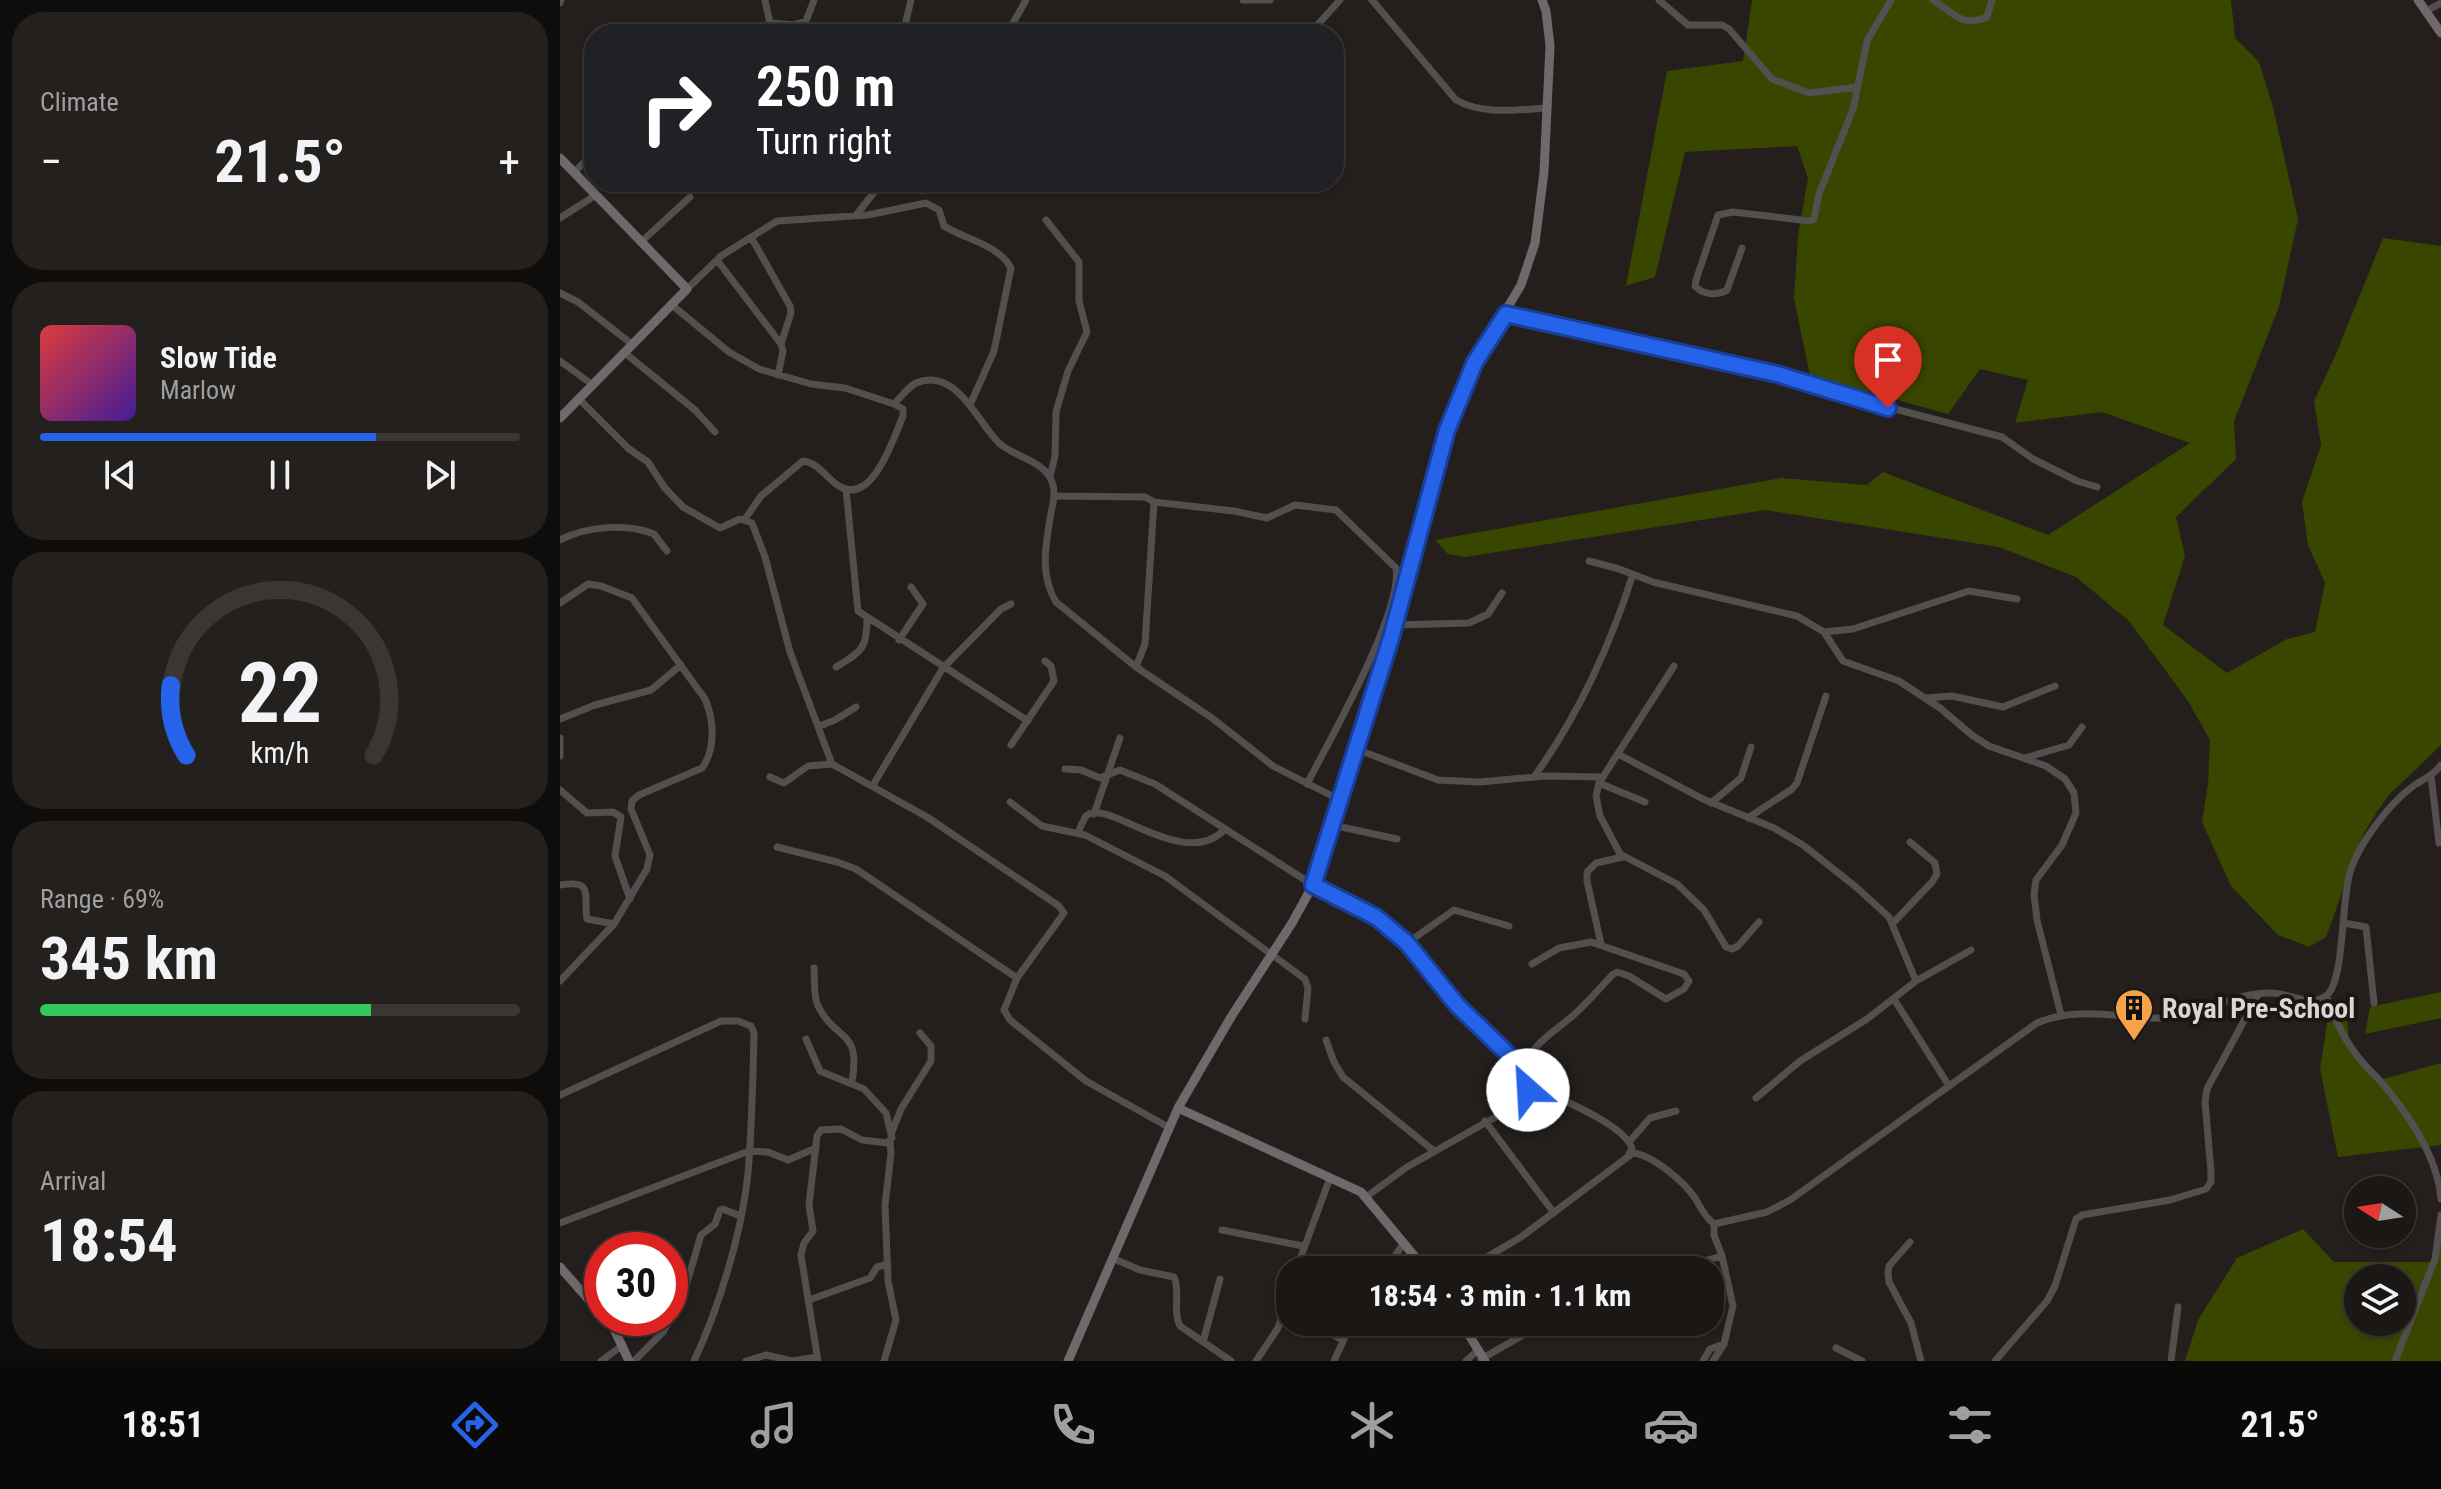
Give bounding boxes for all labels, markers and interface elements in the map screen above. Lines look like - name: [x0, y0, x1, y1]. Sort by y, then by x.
- text: 250 m: [756, 54, 895, 120]
- icon: right: [624, 56, 728, 160]
- text: Climate: [40, 87, 119, 117]
- text: Turn right: [756, 121, 892, 163]
- text: 21.5°: [214, 126, 346, 197]
- text: −: [40, 136, 62, 188]
- text: +: [498, 136, 520, 188]
- pin: [1854, 326, 1922, 408]
- icon: arrive: [1866, 338, 1910, 382]
- text: Slow Tide: [160, 340, 277, 375]
- text: Marlow: [160, 375, 236, 405]
- icon: previous: [98, 453, 142, 497]
- icon: pause: [258, 453, 302, 497]
- icon: next: [418, 453, 462, 497]
- text: 22: [238, 645, 322, 742]
- text: km/h: [251, 737, 309, 771]
- text: Range · 69%: [40, 884, 164, 914]
- text: 345 km: [40, 923, 218, 994]
- building icon: Royal Pre-School: [2113, 987, 2155, 1042]
- place label: Royal Pre-School: [2162, 992, 2355, 1025]
- position arrow: [1486, 1048, 1570, 1132]
- text: Arrival: [40, 1166, 106, 1196]
- north arrow: [2344, 1176, 2416, 1248]
- map controls: [2344, 1176, 2416, 1336]
- text: 18:54: [40, 1205, 178, 1276]
- speed limit sign: 30: [584, 1232, 688, 1336]
- button: layers: [2344, 1264, 2416, 1336]
- text: 18:54 · 3 min · 1.1 km: [1369, 1278, 1631, 1313]
- icon: directions: [447, 1397, 503, 1453]
- icon: music: [746, 1397, 802, 1453]
- icon: phone: [1045, 1397, 1101, 1453]
- icon: climate: [1344, 1397, 1400, 1453]
- icon: car: [1643, 1397, 1699, 1453]
- icon: filters: [1942, 1397, 1998, 1453]
- text: 18:51: [121, 1404, 204, 1446]
- text: 21.5°: [2240, 1404, 2319, 1446]

